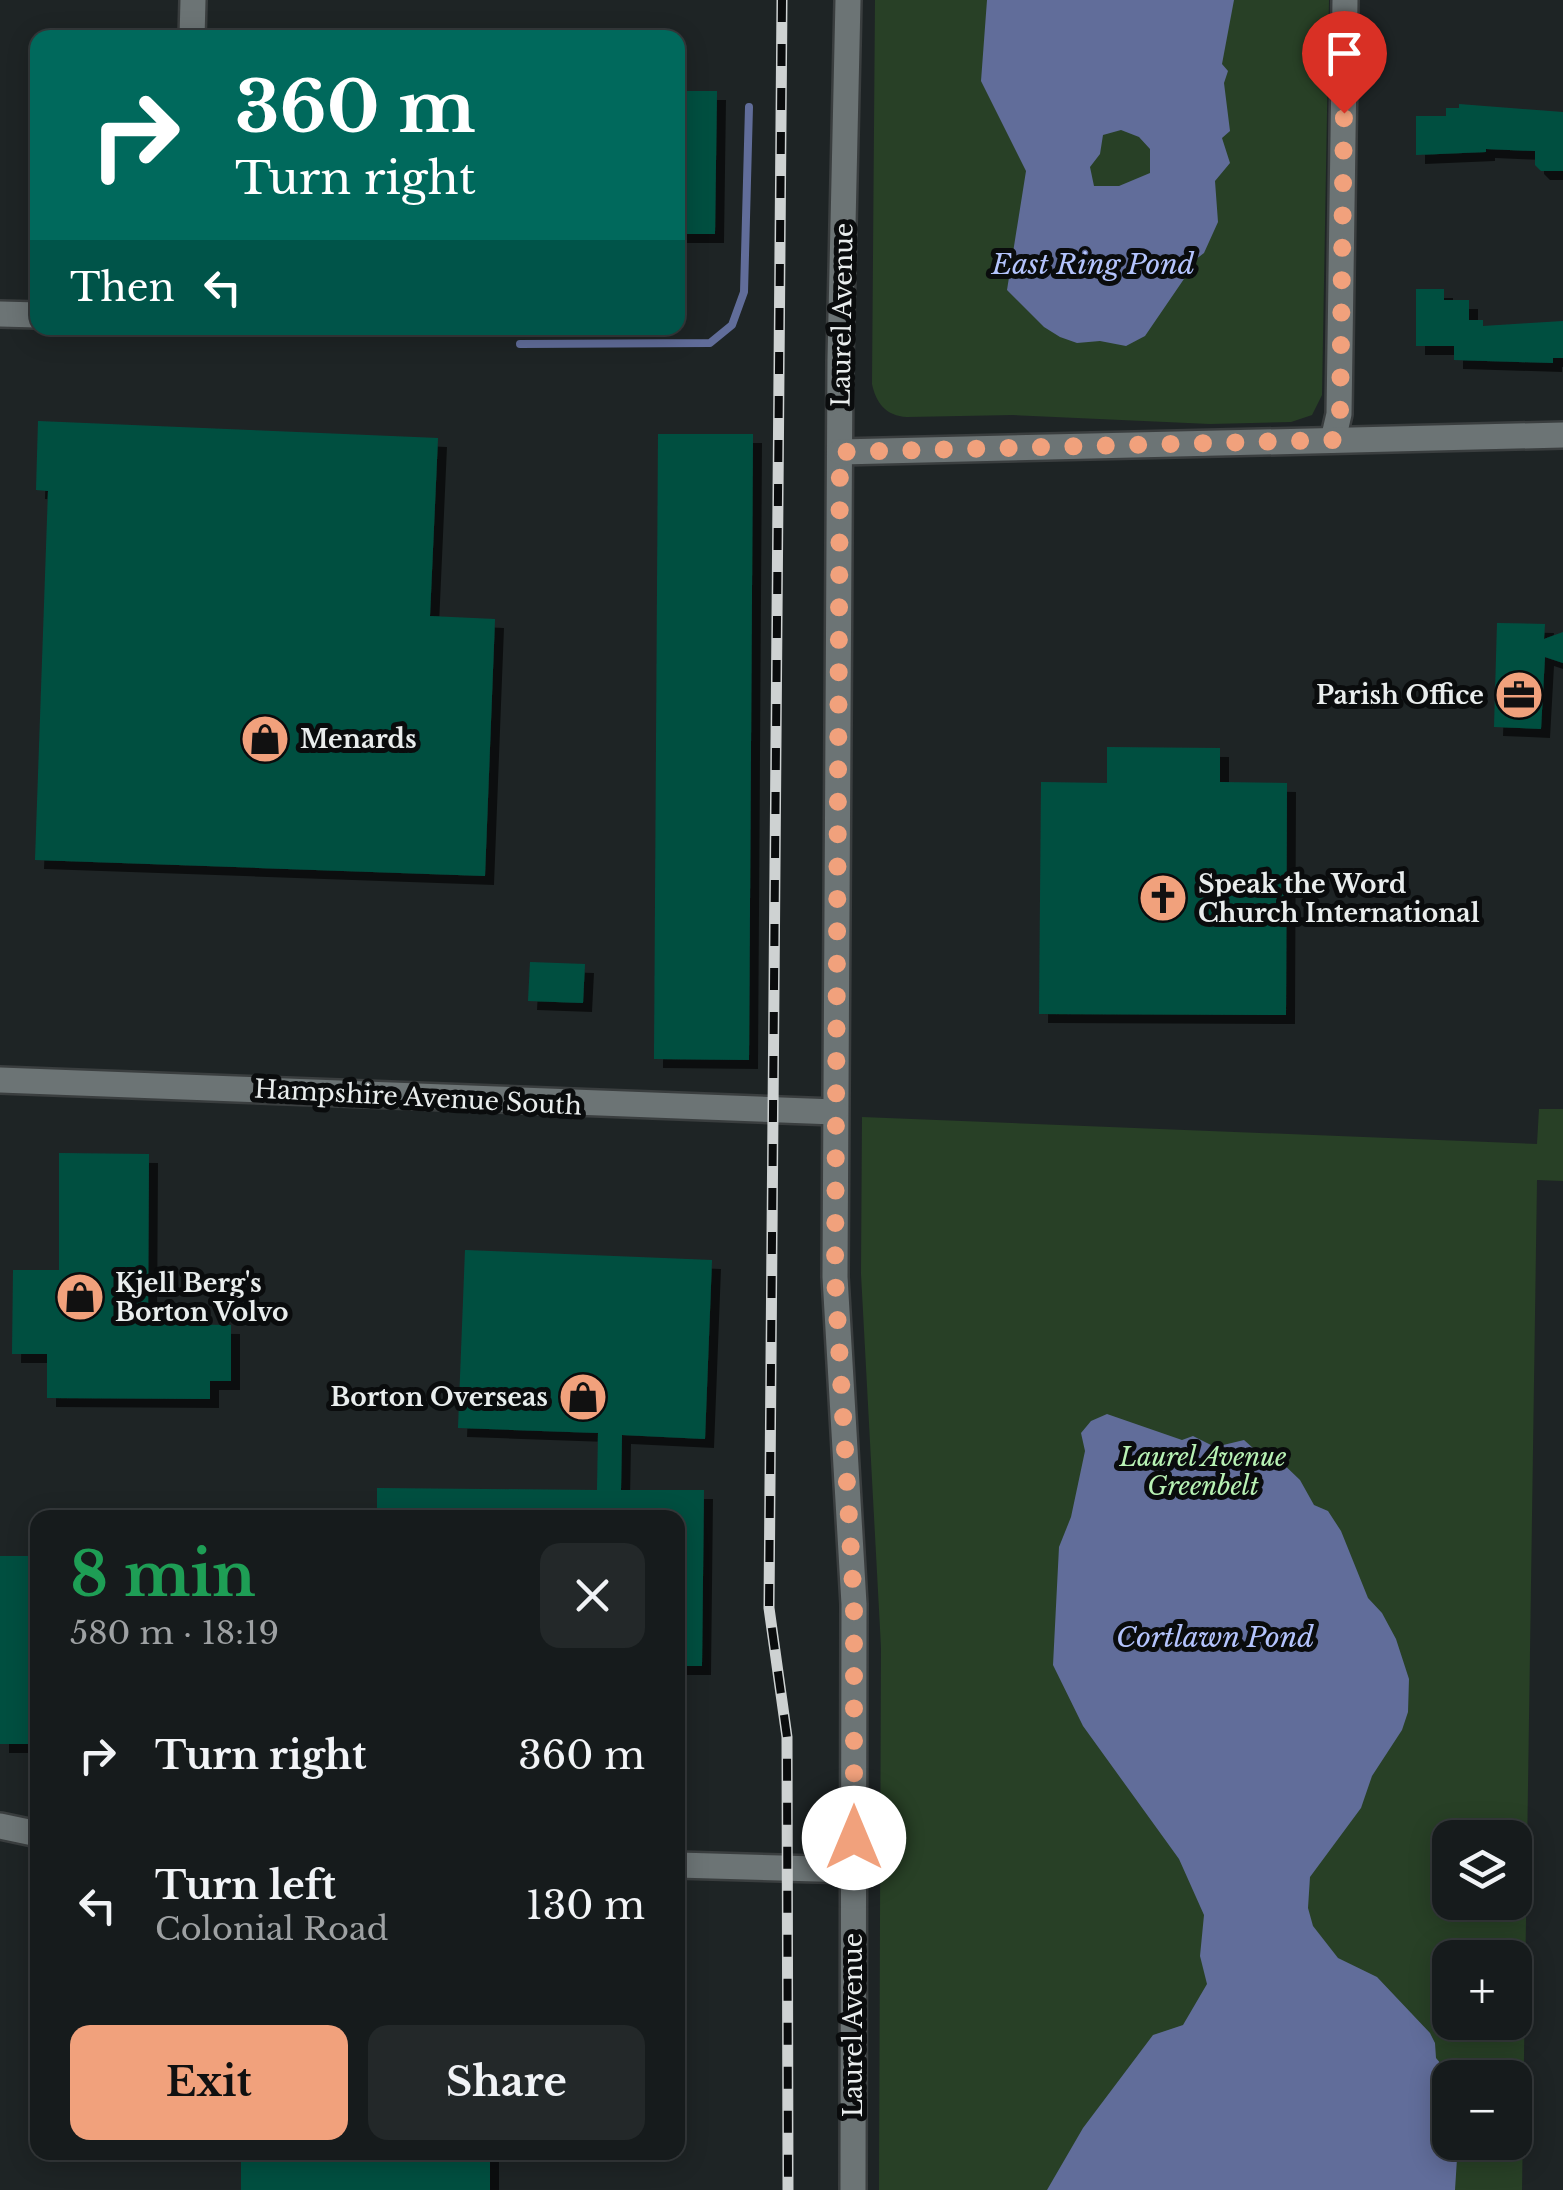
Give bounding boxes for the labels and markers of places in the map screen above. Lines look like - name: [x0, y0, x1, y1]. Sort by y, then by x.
- pin: [1302, 11, 1387, 114]
- office icon: Parish Office: [1493, 669, 1545, 721]
- place label: Parish Office: [1316, 680, 1484, 711]
- shop icon: Menards: [239, 713, 291, 765]
- place label: Menards: [300, 724, 417, 755]
- place label: Speak the Word Church International: [1198, 869, 1480, 929]
- church icon: Speak the Word Church International: [1137, 872, 1189, 924]
- place label: Kjell Berg's Borton Volvo: [115, 1268, 288, 1328]
- shop icon: Kjell Berg's Borton Volvo: [54, 1271, 106, 1323]
- shop icon: Borton Overseas: [557, 1371, 609, 1423]
- place label: Borton Overseas: [330, 1382, 548, 1413]

